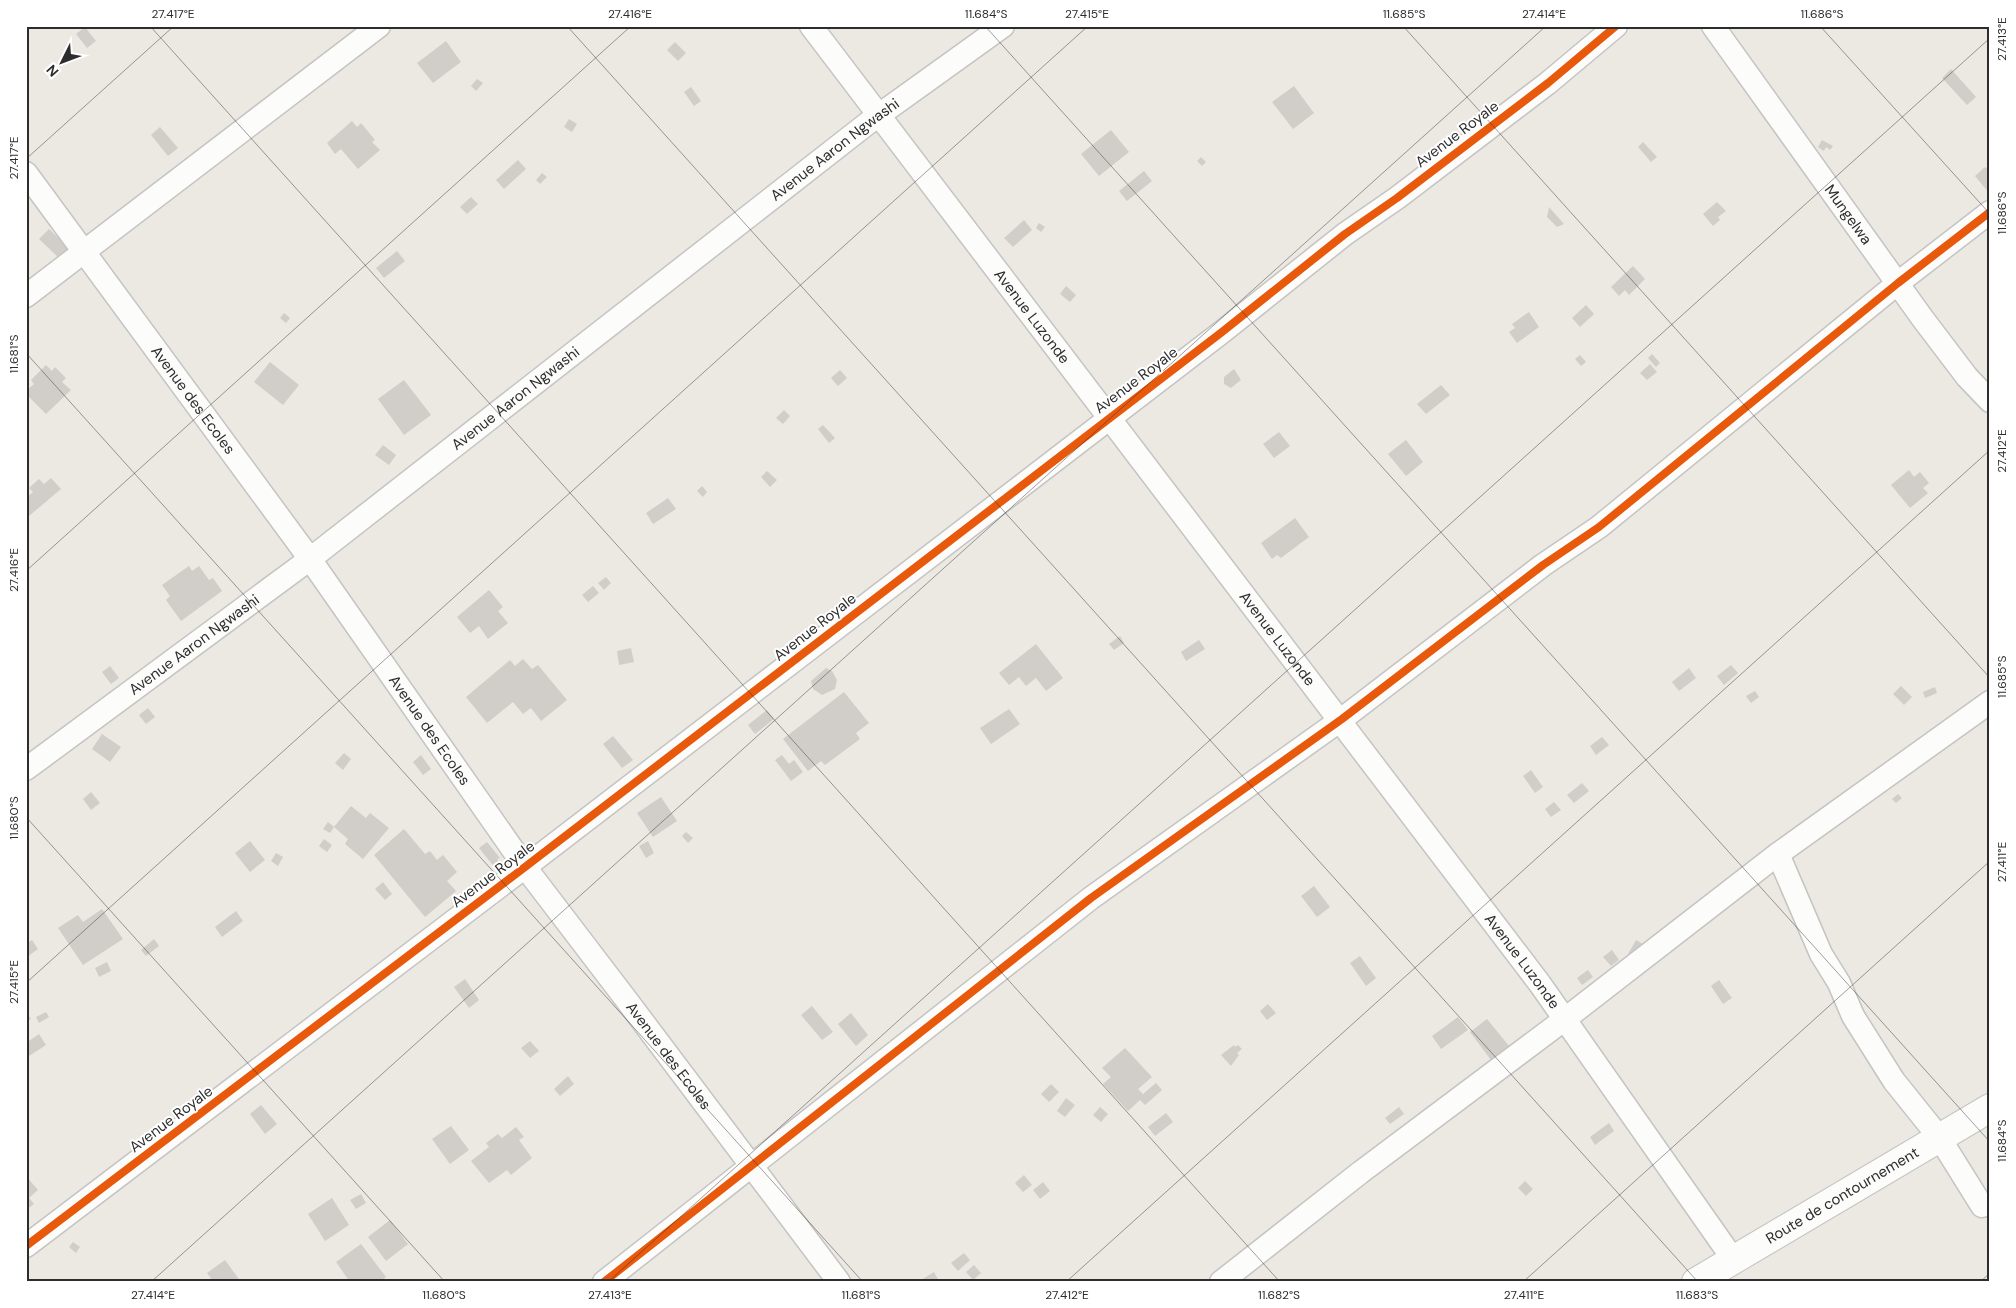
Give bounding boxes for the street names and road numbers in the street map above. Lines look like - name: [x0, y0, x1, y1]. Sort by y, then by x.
- street label: Avenue Aaron Ngwashi: [766, 94, 903, 205]
- street label: Avenue Royale: [1411, 96, 1503, 172]
- street label: Mungelwa: [1820, 181, 1876, 249]
- street label: Avenue Luzonde: [990, 265, 1074, 368]
- street label: Avenue des Ecoles: [147, 342, 240, 458]
- street label: Avenue Aaron Ngwashi: [447, 342, 584, 455]
- street label: Avenue Royale: [1090, 342, 1182, 418]
- street label: Avenue Luzonde: [1235, 587, 1320, 690]
- street label: Avenue Royale: [770, 588, 860, 666]
- street label: Avenue Aaron Ngwashi: [125, 590, 263, 700]
- street label: Avenue des Ecoles: [384, 671, 475, 789]
- street label: Avenue Royale: [447, 836, 539, 912]
- street label: Avenue Luzonde: [1480, 910, 1564, 1013]
- street label: Avenue des Ecoles: [621, 998, 716, 1114]
- street label: Avenue Royale: [125, 1081, 217, 1157]
- street label: Route de contournement: [1762, 1142, 1923, 1248]

